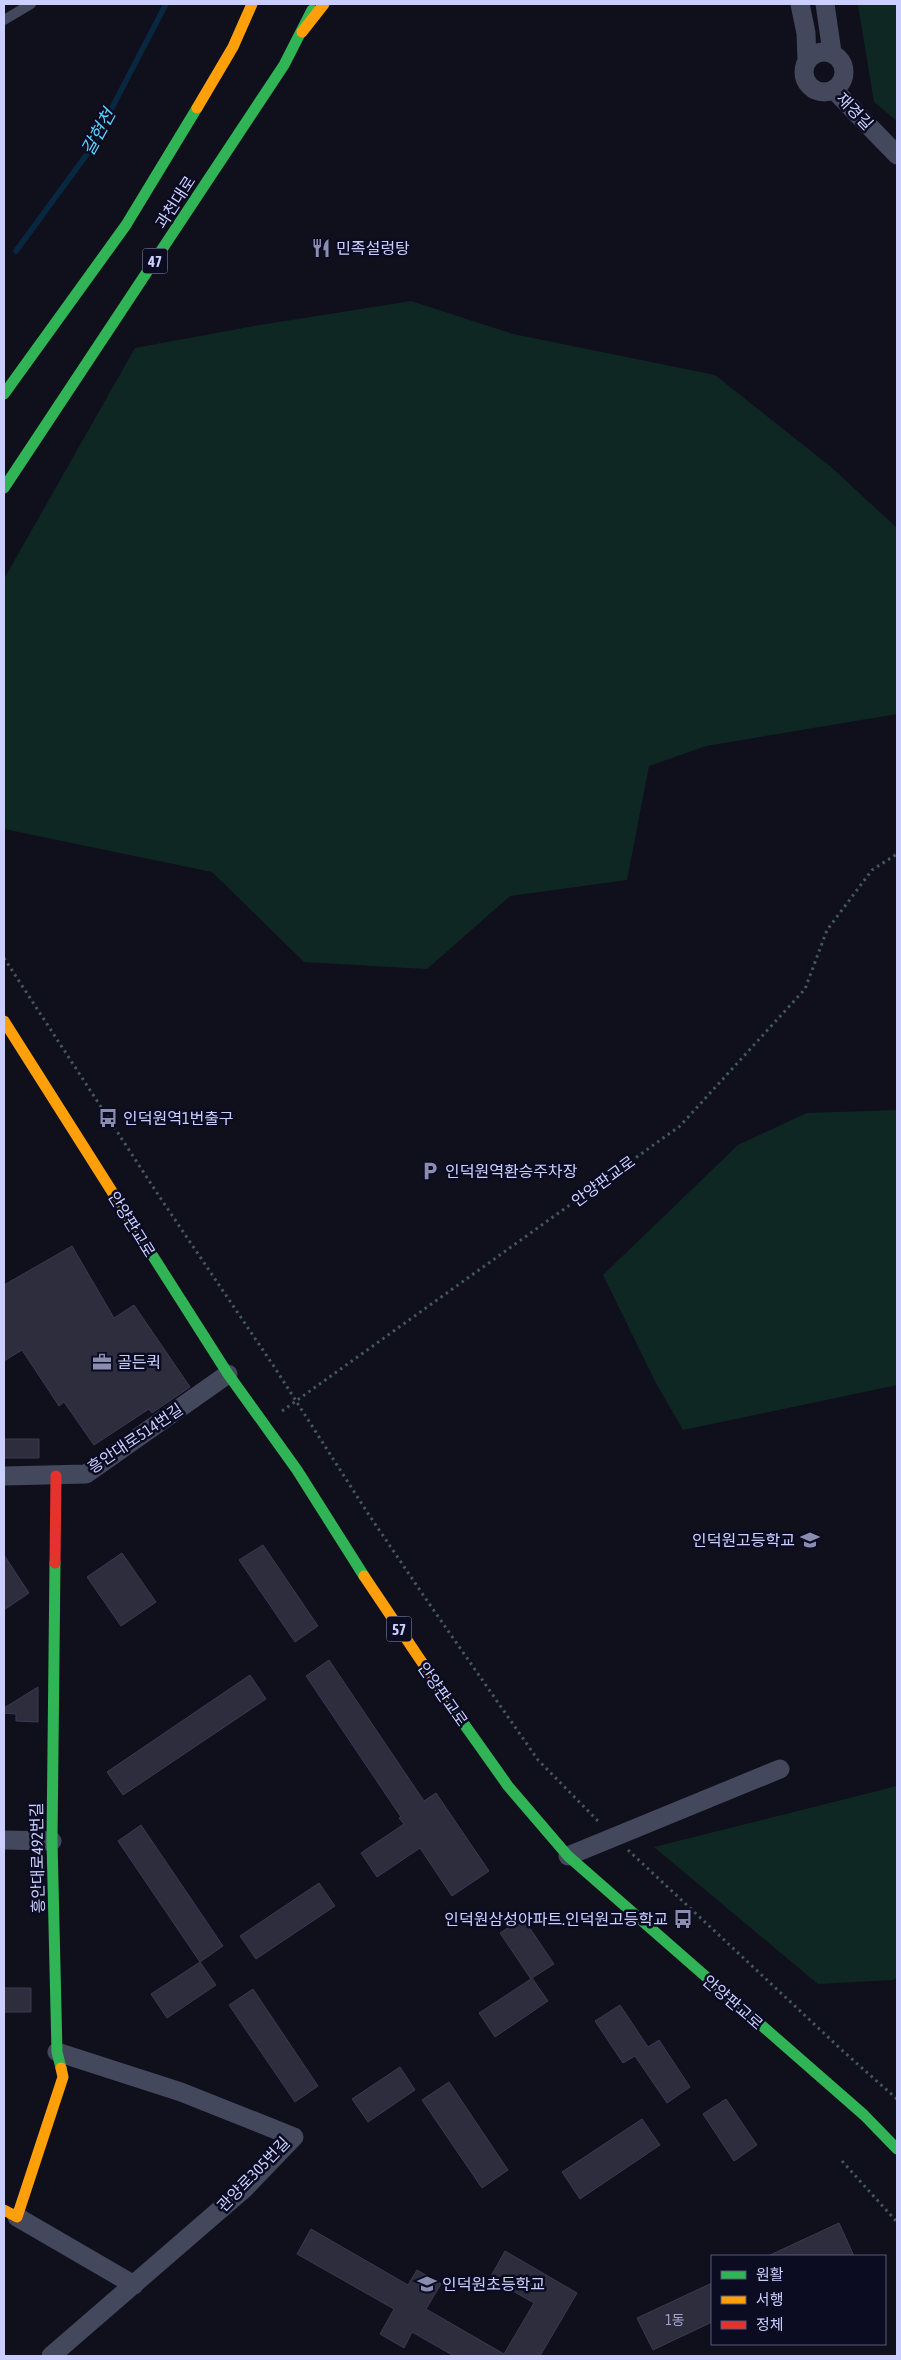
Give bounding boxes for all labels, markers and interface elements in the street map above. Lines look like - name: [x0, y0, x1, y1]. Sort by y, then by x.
- street label: 재경길: [833, 89, 877, 133]
- water label: 갈현천: [77, 103, 120, 159]
- street label: 과천대로: [151, 172, 199, 232]
- restaurant icon: 민족설렁탕: [310, 237, 332, 259]
- place label: 민족설렁탕: [336, 239, 410, 257]
- road number: 47: [142, 248, 168, 274]
- bus stop icon: 인덕원역1번출구: [97, 1107, 119, 1129]
- place label: 인덕원역1번출구: [123, 1109, 234, 1127]
- street label: 안양판교로: [568, 1152, 638, 1210]
- parking icon: 인덕원역환승주차장: [419, 1160, 441, 1182]
- place label: 인덕원역환승주차장: [445, 1162, 578, 1180]
- street label: 안양판교로: [105, 1188, 159, 1260]
- office icon: 골든퀵: [91, 1351, 113, 1373]
- place label: 골든퀵: [117, 1353, 161, 1371]
- street label: 흥안대로514번길: [84, 1400, 186, 1476]
- school or university icon: 인덕원고등학교: [799, 1529, 821, 1551]
- place label: 인덕원고등학교: [692, 1531, 795, 1549]
- road number: 57: [386, 1616, 412, 1642]
- street label: 안양판교로: [415, 1659, 472, 1730]
- street label: 흥안대로492번길: [27, 1802, 47, 1914]
- bus stop icon: 인덕원삼성아파트.인덕원고등학교: [672, 1908, 694, 1930]
- place label: 인덕원삼성아파트.인덕원고등학교: [444, 1910, 668, 1928]
- street label: 안양판교로: [699, 1971, 767, 2033]
- street label: 관양로305번길: [213, 2133, 293, 2215]
- legend: [711, 2255, 886, 2345]
- text: 원활: [756, 2266, 784, 2283]
- school or university icon: 인덕원초등학교: [416, 2273, 438, 2295]
- place label: 인덕원초등학교: [442, 2275, 545, 2293]
- text: 서행: [756, 2291, 784, 2308]
- house number: 1동: [665, 2312, 685, 2328]
- text: 정체: [756, 2316, 784, 2333]

